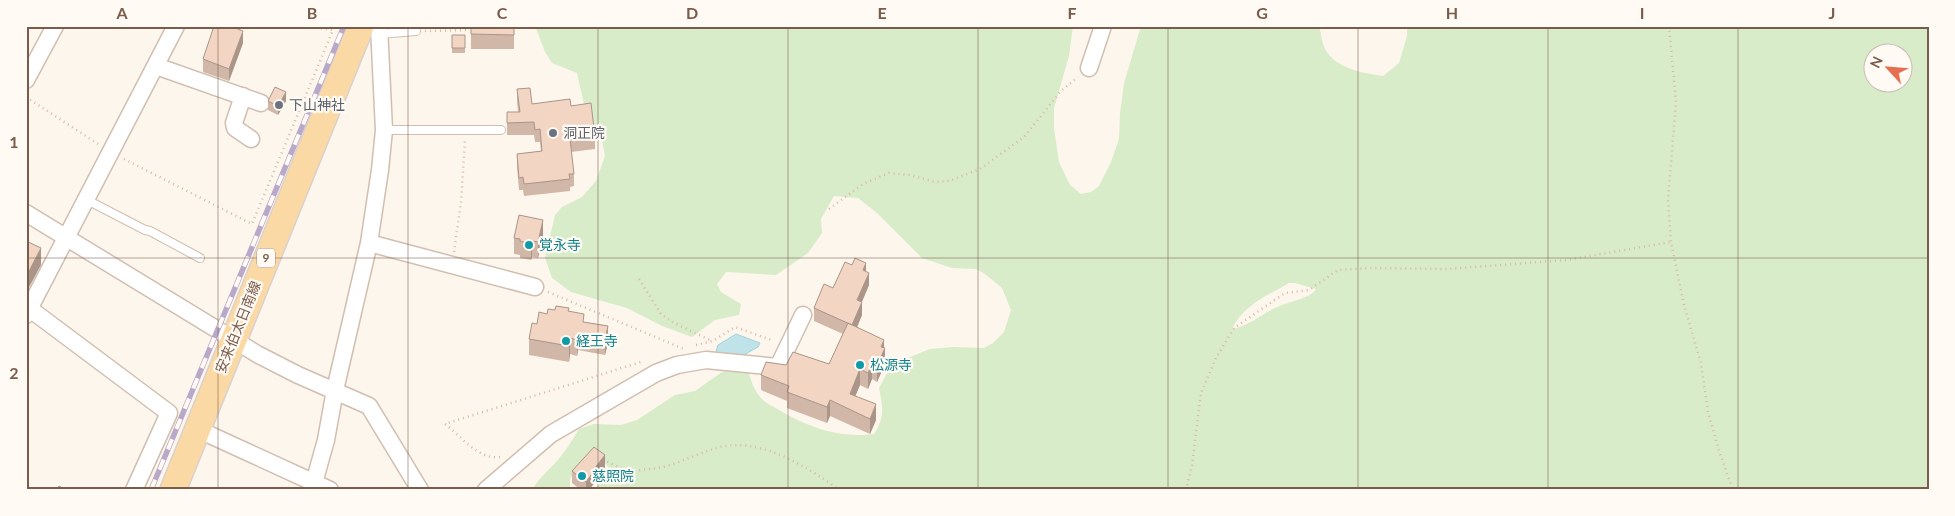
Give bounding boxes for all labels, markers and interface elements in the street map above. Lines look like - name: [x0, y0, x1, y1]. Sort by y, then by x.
- text: A: [115, 3, 128, 22]
- text: B: [307, 3, 317, 22]
- text: C: [497, 3, 508, 22]
- text: D: [686, 3, 698, 22]
- text: E: [877, 3, 887, 22]
- text: F: [1067, 3, 1077, 22]
- text: G: [1256, 3, 1268, 22]
- text: H: [1446, 3, 1458, 22]
- text: I: [1640, 3, 1644, 22]
- text: J: [1829, 3, 1835, 22]
- north arrow: [1862, 42, 1912, 92]
- text: N: [1866, 54, 1886, 71]
- place label: 下山神社: [289, 96, 345, 113]
- marker: 下山神社: [273, 99, 285, 111]
- place label: 洞正院: [563, 124, 605, 141]
- marker: 洞正院: [547, 127, 559, 139]
- text: 1: [9, 132, 19, 151]
- place label: 覚永寺: [539, 236, 581, 253]
- marker: 覚永寺: [523, 239, 535, 251]
- road number: 9: [257, 248, 275, 268]
- street label: 安来伯太日南線: [211, 278, 264, 375]
- place label: 経王寺: [576, 332, 618, 349]
- marker: 経王寺: [560, 335, 572, 347]
- place label: 松源寺: [870, 356, 912, 373]
- marker: 松源寺: [854, 359, 866, 371]
- text: 2: [9, 363, 19, 382]
- place label: 慈照院: [592, 467, 634, 484]
- marker: 慈照院: [576, 470, 588, 482]

